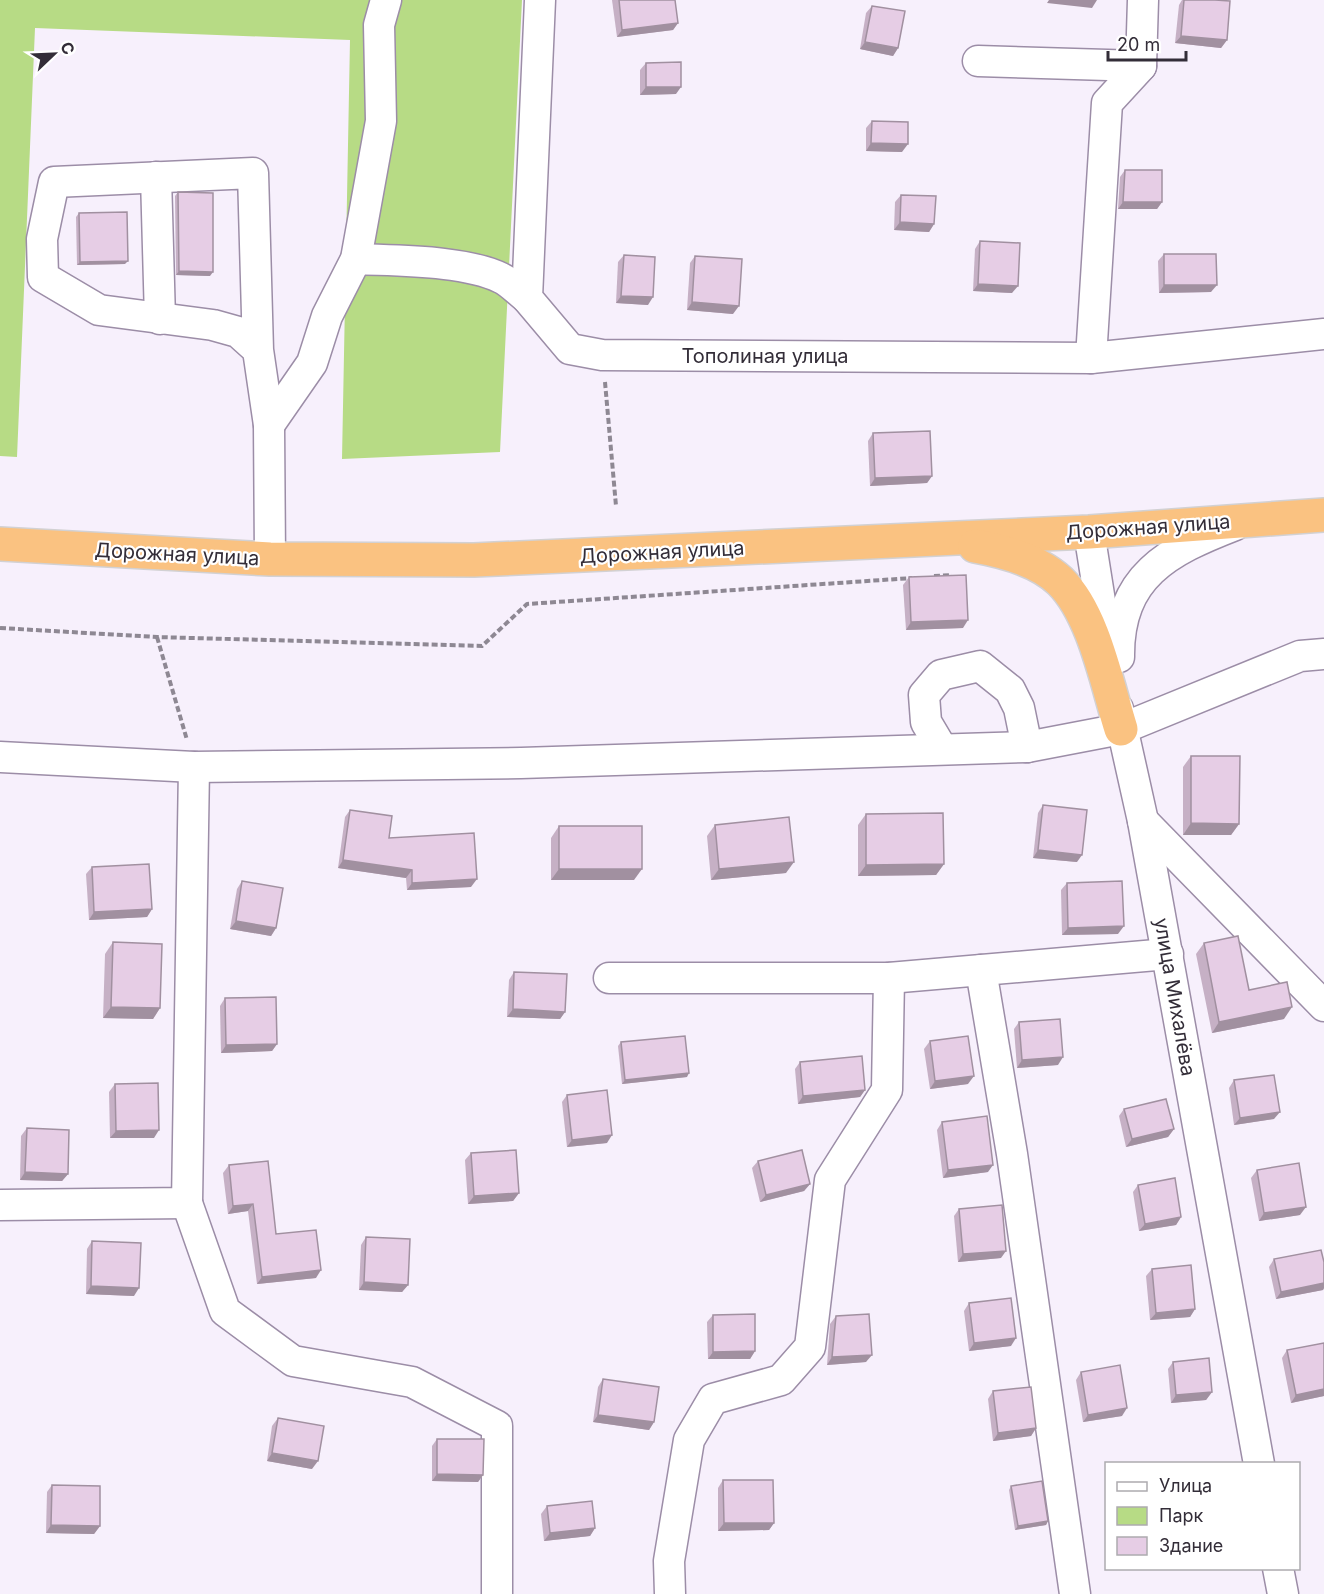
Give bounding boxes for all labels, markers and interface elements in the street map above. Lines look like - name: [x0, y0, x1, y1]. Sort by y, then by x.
- north arrow: [24, 24, 84, 84]
- scale bar: [1108, 24, 1186, 62]
- text: 20 m: [1117, 34, 1160, 55]
- text: С: [56, 39, 79, 58]
- street label: Тополиная улица: [681, 344, 849, 368]
- street label: Дорожная улица: [1065, 509, 1231, 545]
- street label: Дорожная улица: [579, 536, 745, 568]
- street label: Дорожная улица: [94, 538, 260, 570]
- street label: улица Михалёва: [1149, 916, 1201, 1078]
- legend: [1105, 1462, 1300, 1570]
- text: Улица: [1159, 1475, 1212, 1496]
- text: Парк: [1159, 1505, 1204, 1526]
- text: Здание: [1159, 1535, 1223, 1556]

